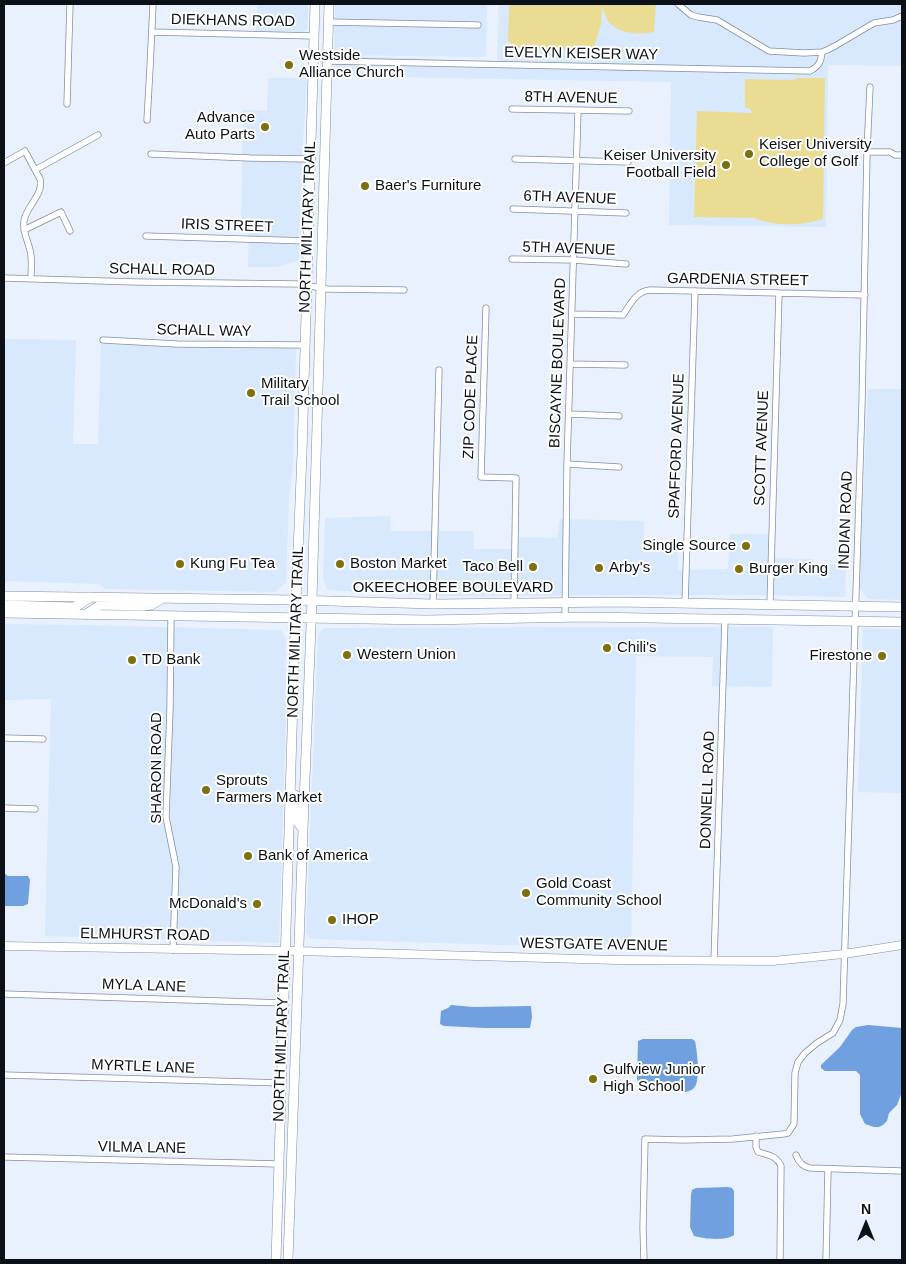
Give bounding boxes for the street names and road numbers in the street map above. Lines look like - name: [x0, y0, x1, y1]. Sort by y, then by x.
- street label: DIEKHANS ROAD: [171, 11, 295, 31]
- street label: EVELYN KEISER WAY: [504, 44, 658, 64]
- street label: 8TH AVENUE: [524, 88, 618, 108]
- street label: NORTH MILITARY TRAIL: [296, 141, 320, 313]
- street label: 6TH AVENUE: [523, 187, 617, 209]
- street label: IRIS STREET: [180, 215, 274, 237]
- street label: 5TH AVENUE: [522, 238, 616, 260]
- street label: SCHALL ROAD: [109, 260, 215, 280]
- street label: GARDENIA STREET: [667, 270, 809, 290]
- street label: BISCAYNE BOULEVARD: [546, 278, 570, 448]
- street label: SCHALL WAY: [156, 321, 252, 341]
- street label: ZIP CODE PLACE: [460, 335, 482, 459]
- street label: SPAFFORD AVENUE: [665, 373, 689, 519]
- street label: SCOTT AVENUE: [751, 390, 773, 506]
- street label: INDIAN ROAD: [835, 471, 857, 569]
- street label: NORTH MILITARY TRAIL: [284, 546, 308, 718]
- street label: OKEECHOBEE BOULEVARD: [353, 579, 553, 597]
- street label: SHARON ROAD: [148, 712, 166, 824]
- street label: DONNELL ROAD: [697, 731, 719, 849]
- street label: ELMHURST ROAD: [80, 925, 210, 945]
- street label: WESTGATE AVENUE: [520, 935, 668, 955]
- street label: NORTH MILITARY TRAIL: [270, 950, 294, 1122]
- street label: MYLA LANE: [102, 976, 186, 996]
- street label: MYRTLE LANE: [91, 1056, 195, 1078]
- street label: VILMA LANE: [98, 1138, 186, 1158]

